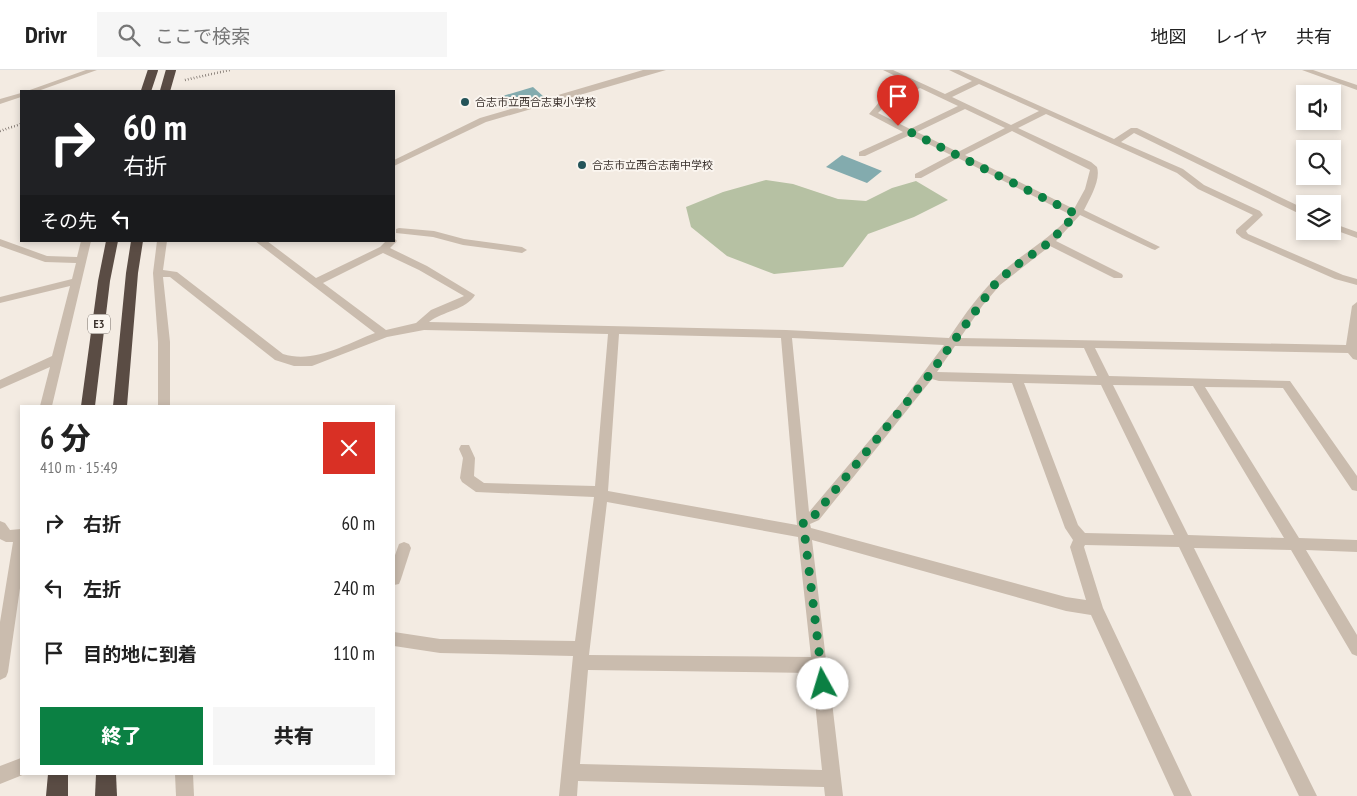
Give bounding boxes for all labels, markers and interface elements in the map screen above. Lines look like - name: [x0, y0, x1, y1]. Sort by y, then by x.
- search box: [97, 12, 447, 57]
- text: Drivr: [25, 19, 67, 50]
- icon: search: [115, 21, 143, 49]
- text: ここで検索: [155, 24, 250, 48]
- text: 地図: [1151, 25, 1187, 48]
- text: レイヤ: [1215, 25, 1268, 48]
- text: 共有: [1296, 25, 1332, 48]
- pin: [877, 75, 919, 126]
- icon: arrive: [884, 82, 912, 110]
- map controls: [1296, 85, 1341, 240]
- button: sound: [1296, 85, 1341, 130]
- place label: 合志市立西合志東小学校: [475, 95, 596, 109]
- marker: 合志市立西合志東小学校: [459, 96, 471, 108]
- text: 60 m: [123, 104, 187, 150]
- icon: right: [40, 110, 105, 175]
- button: search: [1296, 140, 1341, 185]
- text: 右折: [123, 152, 167, 180]
- place label: 合志市立西合志南中学校: [592, 158, 713, 172]
- marker: 合志市立西合志南中学校: [576, 159, 588, 171]
- button: layers: [1296, 195, 1341, 240]
- icon: left: [107, 205, 135, 233]
- text: その先: [40, 209, 97, 233]
- road number: E3: [88, 314, 110, 334]
- text: 6 分: [40, 418, 91, 457]
- button: close: [323, 422, 375, 474]
- text: 410 m · 15:49: [40, 457, 118, 477]
- icon: right: [40, 509, 68, 537]
- text: 60 m: [342, 511, 375, 535]
- text: 右折: [83, 512, 121, 536]
- icon: left: [40, 574, 68, 602]
- text: 240 m: [333, 576, 375, 600]
- text: 左折: [83, 577, 121, 601]
- icon: arrive: [40, 639, 68, 667]
- text: 110 m: [333, 641, 375, 665]
- text: 目的地に到着: [83, 642, 197, 666]
- position arrow: [796, 657, 848, 709]
- button: 終了: [40, 707, 203, 765]
- button: 共有: [213, 707, 375, 765]

